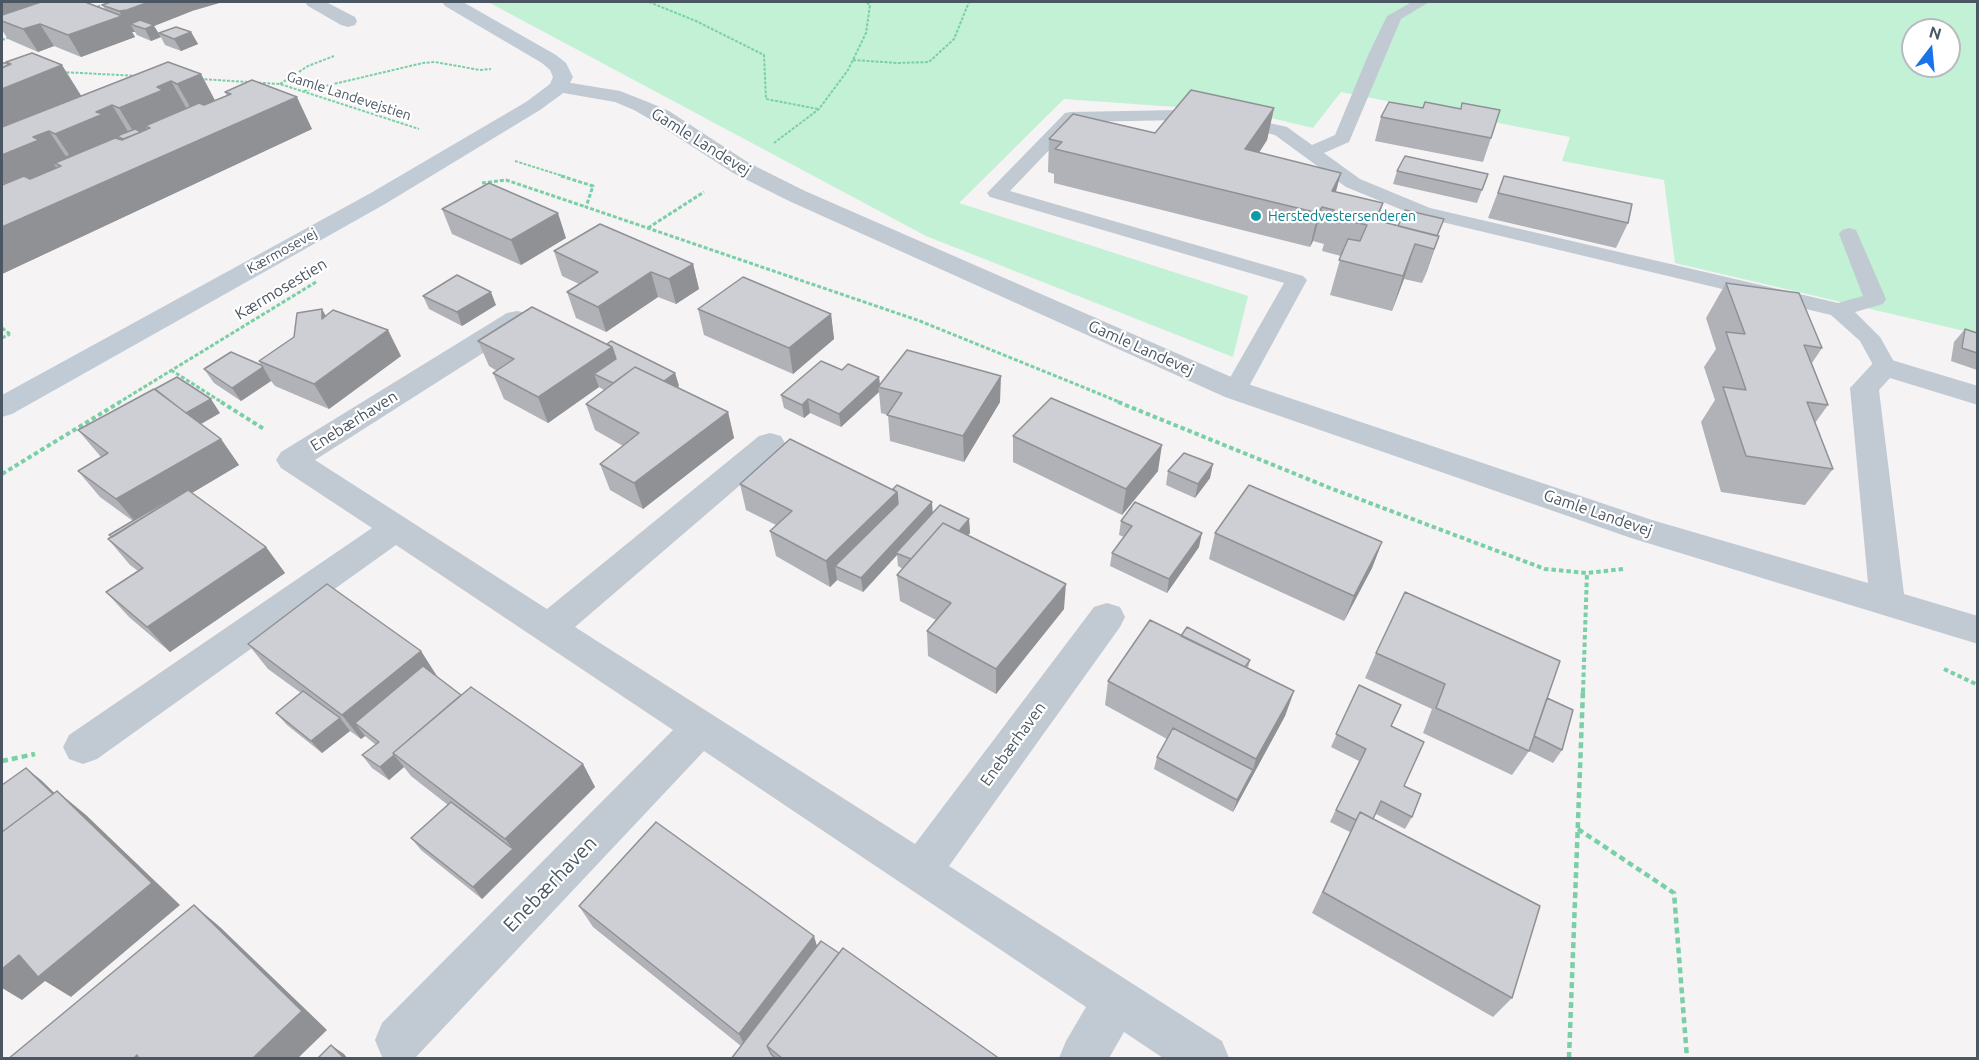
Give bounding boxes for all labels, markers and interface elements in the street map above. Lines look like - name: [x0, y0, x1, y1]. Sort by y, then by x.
- north arrow: [1901, 18, 1961, 78]
- text: N: [1927, 22, 1944, 43]
- street label: Gamle Landevejstien: [285, 68, 413, 124]
- street label: Gamle Landevej: [648, 104, 754, 180]
- place label: Herstedvestersenderen: [1268, 208, 1416, 224]
- marker: Herstedvestersenderen: [1249, 209, 1263, 223]
- street label: Kærmosevej: [244, 225, 320, 277]
- street label: Kærmosestien: [232, 254, 330, 324]
- street label: Gamle Landevej: [1085, 316, 1197, 380]
- street label: Enebærhaven: [307, 387, 401, 455]
- street label: Gamle Landevej: [1541, 485, 1655, 541]
- street label: Enebærhaven: [976, 698, 1050, 790]
- street label: Enebærhaven: [498, 831, 602, 937]

